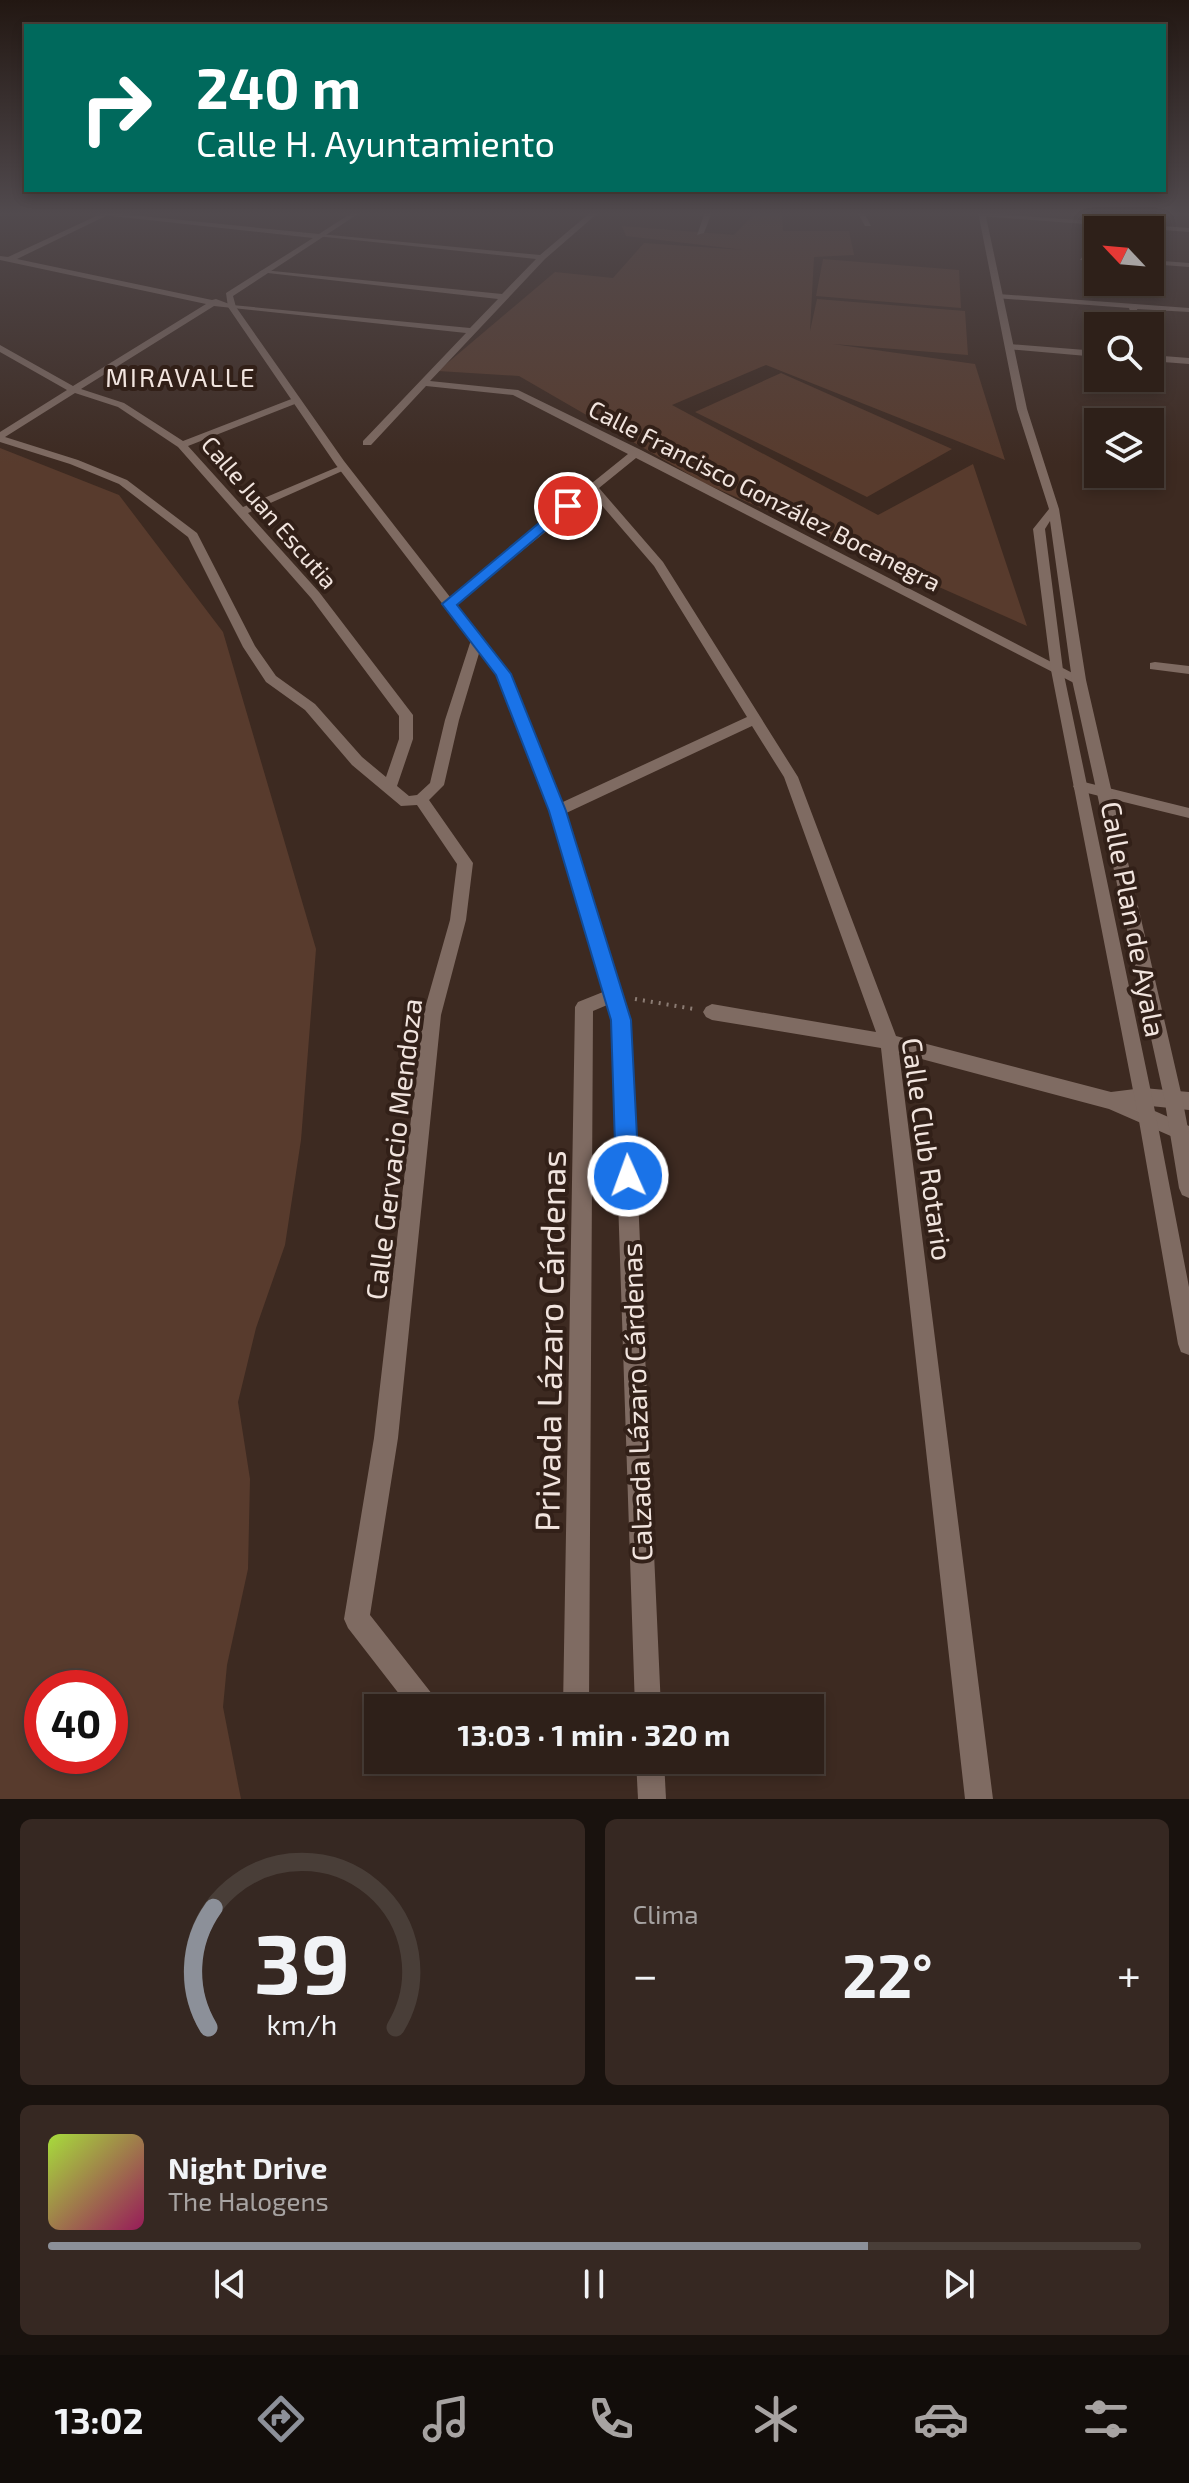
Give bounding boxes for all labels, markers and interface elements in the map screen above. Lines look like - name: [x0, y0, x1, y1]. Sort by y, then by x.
- text: 240 m: [196, 53, 361, 120]
- icon: right: [64, 56, 168, 160]
- text: Calle H. Ayuntamiento: [196, 121, 555, 164]
- north arrow: [1084, 216, 1164, 296]
- map controls: [1084, 216, 1164, 488]
- button: search: [1084, 312, 1164, 392]
- district label: MIRAVALLE: [105, 361, 257, 392]
- street label: Calle Francisco González Bocanegra: [584, 393, 946, 597]
- button: layers: [1084, 408, 1164, 488]
- street label: Calle Juan Escutia: [196, 430, 344, 594]
- pin: [534, 472, 602, 540]
- icon: arrive: [546, 484, 590, 528]
- street label: Calle Plan de Ayala: [1094, 798, 1174, 1040]
- street label: Calle Gervacio Mendoza: [358, 996, 428, 1302]
- street label: Calle Club Rotario: [896, 1035, 960, 1263]
- position arrow: [586, 1134, 670, 1218]
- street label: Privada Lázaro Cárdenas: [525, 1150, 573, 1532]
- street label: Calzada Lázaro Cárdenas: [613, 1242, 659, 1562]
- speed limit sign: 40: [24, 1670, 128, 1774]
- text: 13:03 · 1 min · 320 m: [457, 1716, 731, 1752]
- text: Clima: [633, 1898, 699, 1929]
- text: 39: [254, 1911, 350, 2011]
- text: 22°: [842, 1938, 933, 2010]
- text: −: [633, 1947, 658, 2000]
- text: +: [1117, 1947, 1141, 2000]
- text: km/h: [267, 2006, 338, 2041]
- text: Night Drive: [168, 2149, 327, 2185]
- text: The Halogens: [168, 2185, 329, 2216]
- icon: previous: [208, 2262, 252, 2306]
- icon: pause: [572, 2262, 616, 2306]
- icon: next: [937, 2262, 981, 2306]
- icon: directions: [253, 2391, 309, 2447]
- icon: music: [418, 2391, 474, 2447]
- icon: phone: [583, 2391, 639, 2447]
- icon: climate: [748, 2391, 804, 2447]
- icon: car: [913, 2391, 969, 2447]
- icon: filters: [1078, 2391, 1134, 2447]
- text: 13:02: [55, 2398, 143, 2441]

